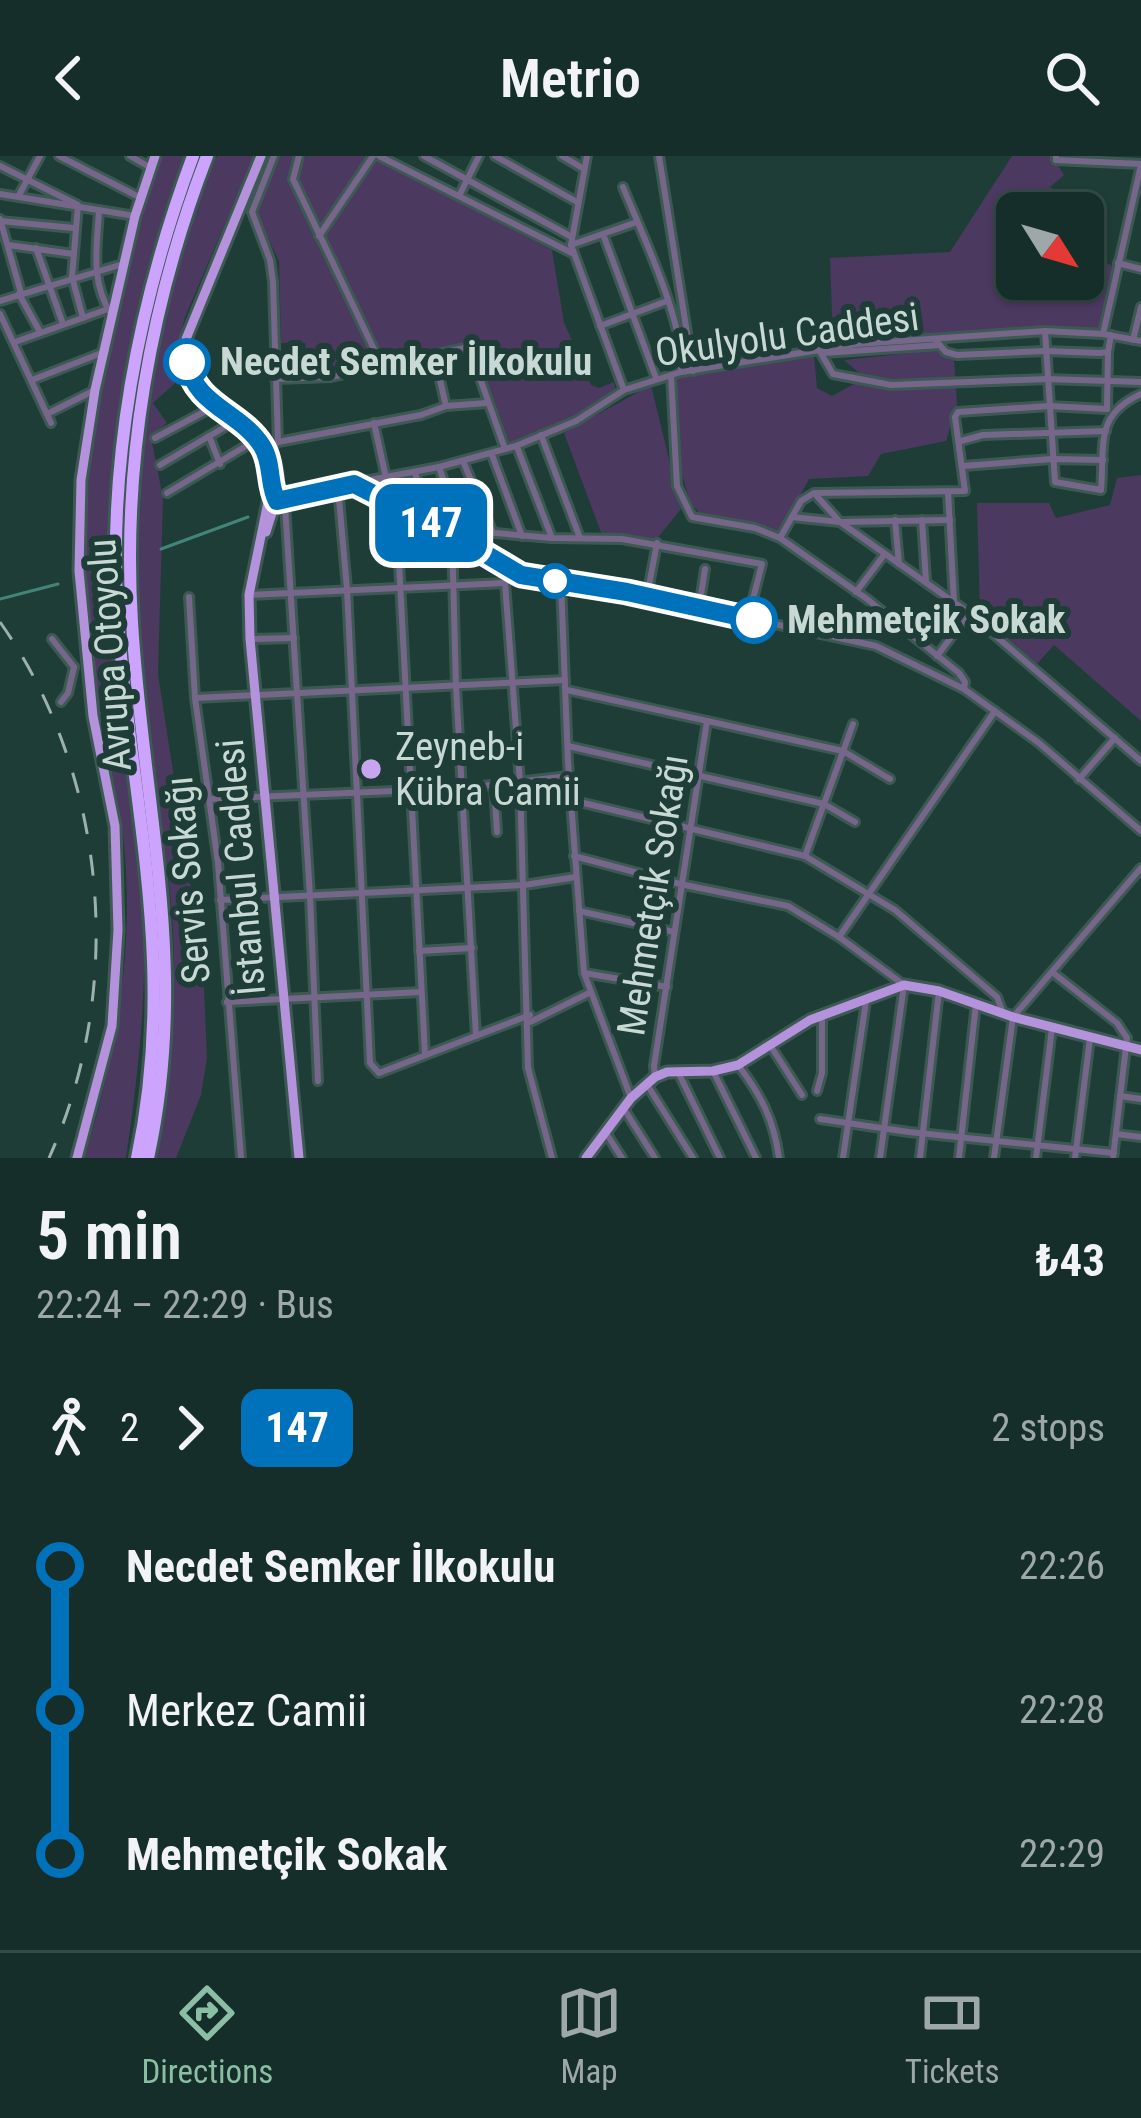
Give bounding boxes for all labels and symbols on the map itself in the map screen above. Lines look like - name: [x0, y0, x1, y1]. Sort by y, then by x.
- north arrow: [996, 192, 1104, 300]
- street label: Okulyolu Caddesi: [652, 294, 922, 376]
- place label: Necdet Semker İlkokulu: [220, 339, 592, 385]
- marker: Necdet Semker İlkokulu: [165, 340, 209, 384]
- line badge: 147: [362, 484, 500, 562]
- street label: Avrupa Otoyolu: [79, 537, 141, 773]
- unlabelled marker: [539, 565, 571, 597]
- place label: Mehmetçik Sokak: [787, 597, 1066, 643]
- marker: Mehmetçik Sokak: [732, 598, 776, 642]
- place label: Zeyneb-i Kübra Camii: [395, 724, 581, 815]
- street label: İstanbul Caddesi: [207, 737, 275, 997]
- street label: Mehmetçik Sokağı: [608, 751, 698, 1039]
- marker: Zeyneb-i Kübra Camii: [358, 756, 384, 782]
- street label: Servis Sokağı: [156, 775, 220, 985]

